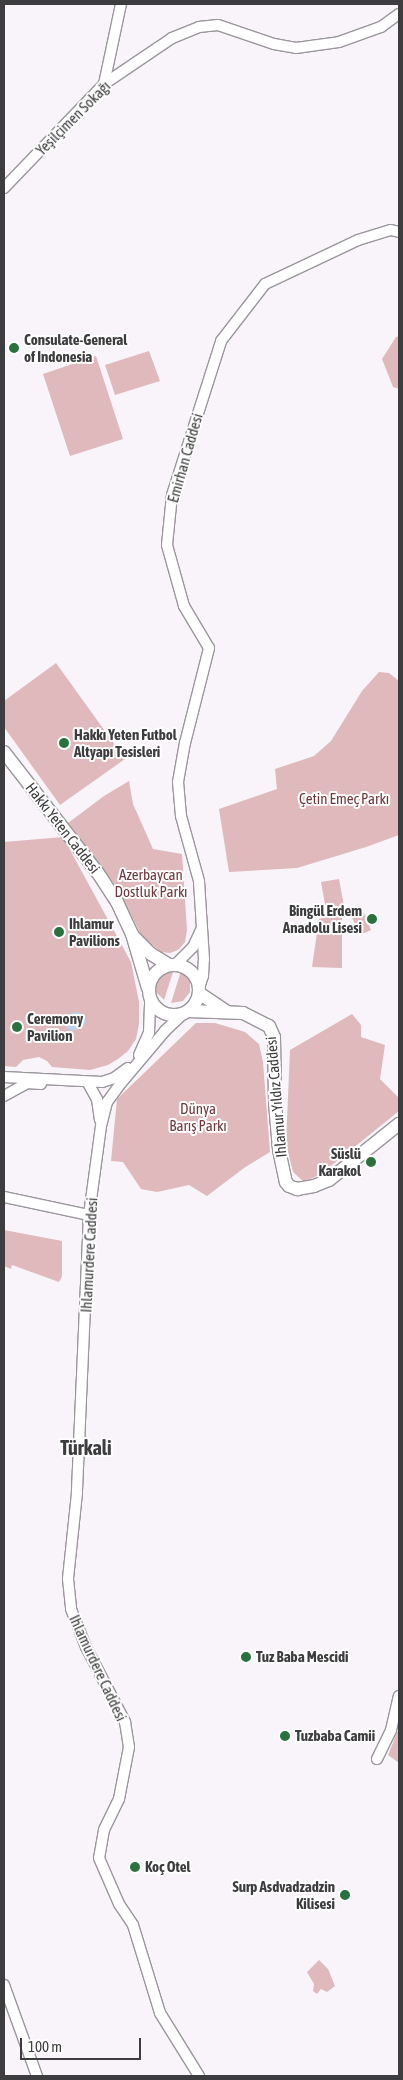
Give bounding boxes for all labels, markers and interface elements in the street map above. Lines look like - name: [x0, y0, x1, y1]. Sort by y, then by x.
- street label: Yeşilçimen Sokağı: [32, 77, 114, 159]
- place label: Consulate-General of Indonesia: [24, 330, 127, 365]
- marker: Consulate-General of Indonesia: [8, 342, 20, 354]
- street label: Emirhan Caddesi: [164, 411, 206, 505]
- place label: Hakkı Yeten Futbol Altyapı Tesisleri: [74, 725, 177, 760]
- marker: Hakkı Yeten Futbol Altyapı Tesisleri: [58, 737, 70, 749]
- street label: Hakkı Yeten Caddesi: [22, 779, 104, 877]
- park label: Çetin Emeç Parkı: [299, 790, 389, 808]
- park label: Azerbaycan Dostluk Parkı: [115, 865, 187, 900]
- place label: Bingül Erdem Anadolu Lisesi: [283, 901, 362, 936]
- marker: Bingül Erdem Anadolu Lisesi: [366, 913, 378, 925]
- place label: Ihlamur Pavilions: [69, 914, 120, 949]
- marker: Ihlamur Pavilions: [53, 926, 65, 938]
- place label: Ceremony Pavilion: [27, 1009, 83, 1044]
- marker: Ceremony Pavilion: [11, 1021, 23, 1033]
- street label: Ihlamur Yıldız Caddesi: [262, 1036, 290, 1158]
- park label: Dünya Barış Parkı: [169, 1099, 227, 1134]
- place label: Süslü Karakol: [319, 1144, 361, 1179]
- marker: Süslü Karakol: [365, 1156, 377, 1168]
- street label: Ihlamurdere Caddesi: [77, 1197, 101, 1313]
- district label: Türkali: [60, 1435, 112, 1459]
- street label: Ihlamurdere Caddesi: [65, 1612, 131, 1724]
- place label: Tuz Baba Mescidi: [256, 1648, 348, 1666]
- marker: Tuz Baba Mescidi: [240, 1651, 252, 1663]
- place label: Tuzbaba Camii: [295, 1727, 375, 1745]
- marker: Tuzbaba Camii: [279, 1730, 291, 1742]
- place label: Koç Otel: [145, 1858, 190, 1876]
- marker: Koç Otel: [129, 1861, 141, 1873]
- place label: Surp Asdvadzadzin Kilisesi: [232, 1877, 335, 1912]
- marker: Surp Asdvadzadzin Kilisesi: [339, 1889, 351, 1901]
- scale bar: [22, 2028, 144, 2060]
- text: 100 m: [28, 2038, 62, 2055]

